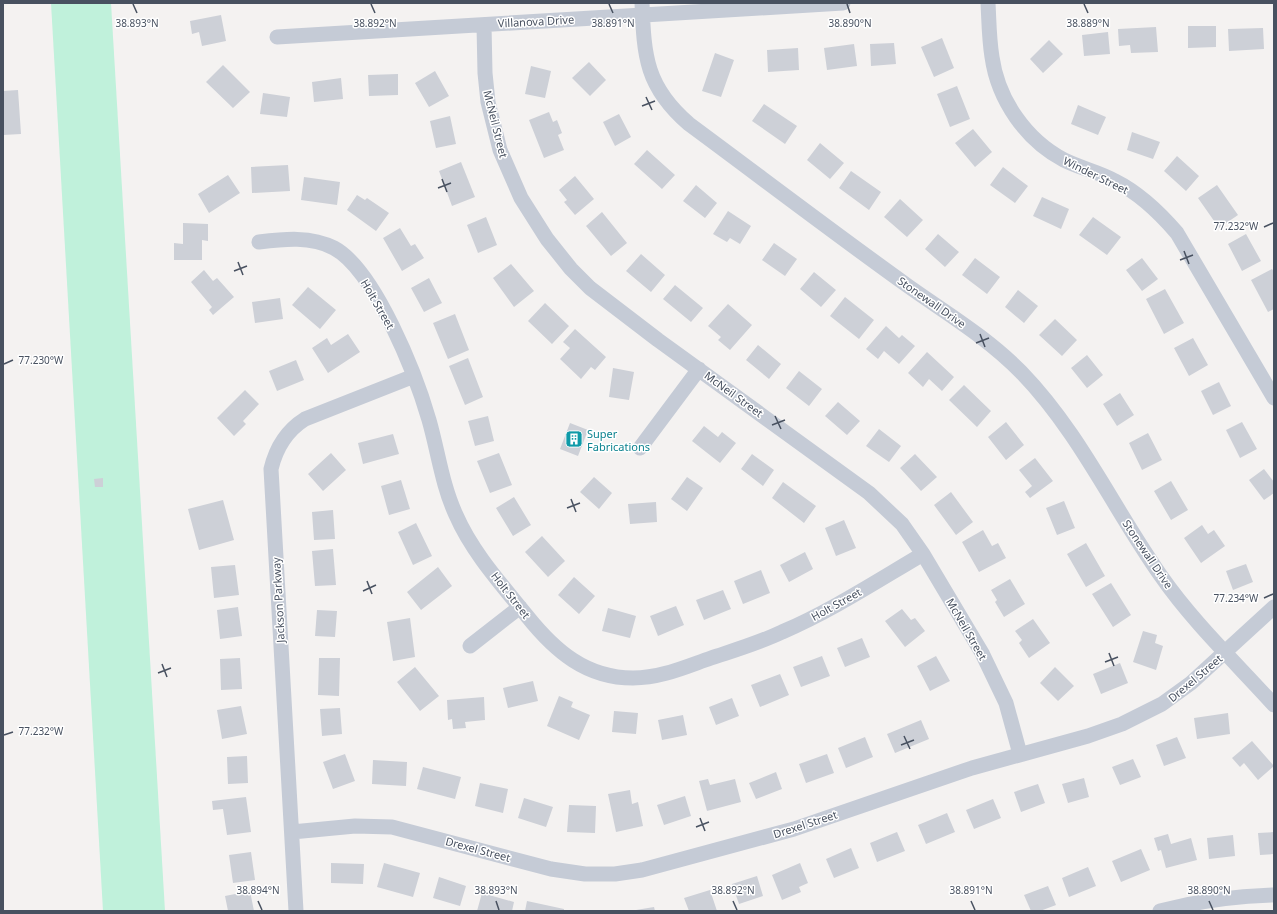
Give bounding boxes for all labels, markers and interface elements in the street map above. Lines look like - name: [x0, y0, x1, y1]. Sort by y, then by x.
- street label: Villanova Drive: [497, 12, 575, 30]
- text: 38.893°N: [115, 16, 159, 30]
- text: 38.892°N: [353, 16, 397, 30]
- text: 38.891°N: [591, 16, 635, 30]
- text: 38.890°N: [828, 16, 872, 30]
- text: 38.889°N: [1066, 16, 1110, 30]
- street label: McNeil Street: [480, 89, 512, 159]
- street label: Winder Street: [1061, 153, 1131, 197]
- text: 77.232°W: [1214, 219, 1259, 233]
- street label: Stonewall Drive: [895, 273, 969, 331]
- street label: Holt Street: [358, 276, 398, 332]
- text: 77.230°W: [19, 353, 64, 367]
- street label: McNeil Street: [702, 368, 766, 420]
- place label: Super Fabrications: [587, 426, 650, 454]
- building icon: Super Fabrications: [564, 429, 584, 449]
- street label: Stonewall Drive: [1119, 517, 1177, 591]
- street label: Jackson Parkway: [268, 556, 288, 644]
- street label: Holt Street: [488, 569, 534, 621]
- street label: Holt Street: [808, 584, 864, 624]
- text: 77.234°W: [1214, 591, 1259, 605]
- street label: McNeil Street: [943, 595, 991, 663]
- street label: Drexel Street: [1165, 651, 1225, 705]
- text: 77.232°W: [19, 724, 64, 738]
- street label: Drexel Street: [771, 807, 839, 841]
- street label: Drexel Street: [444, 833, 512, 865]
- text: 38.894°N: [236, 883, 280, 897]
- text: 38.893°N: [474, 883, 518, 897]
- text: 38.892°N: [711, 883, 755, 897]
- text: 38.891°N: [949, 883, 993, 897]
- text: 38.890°N: [1187, 883, 1231, 897]

